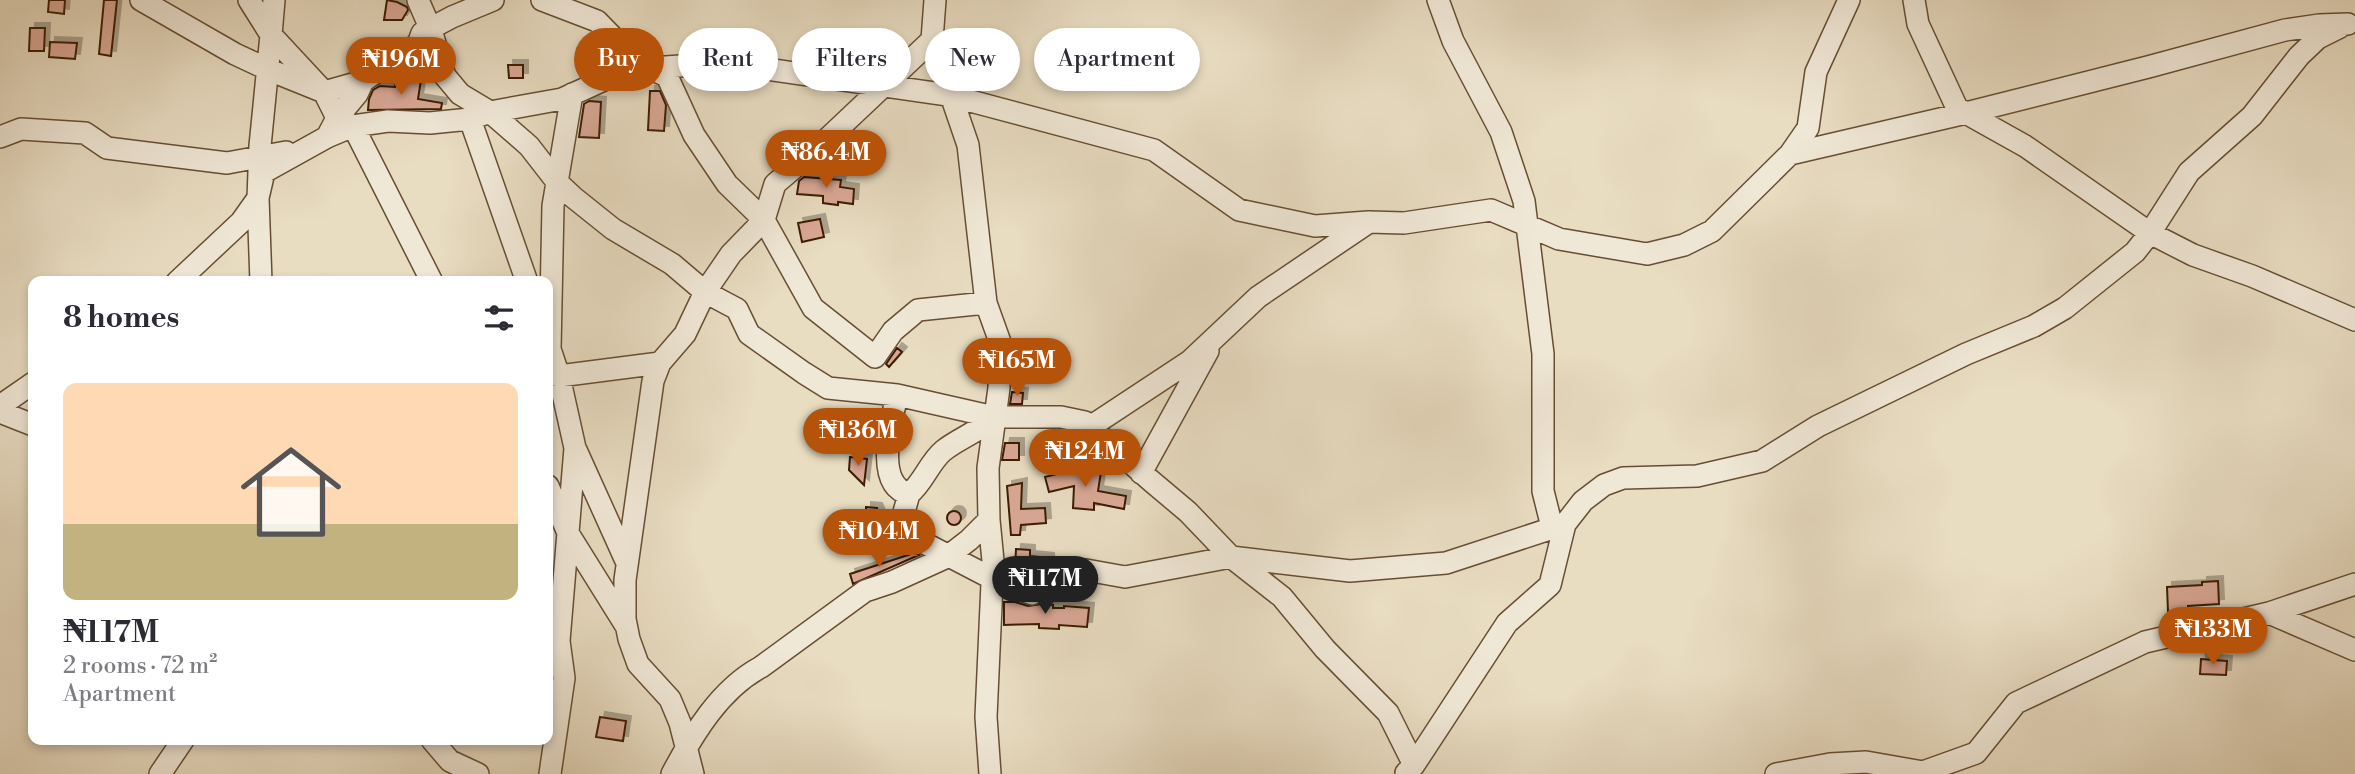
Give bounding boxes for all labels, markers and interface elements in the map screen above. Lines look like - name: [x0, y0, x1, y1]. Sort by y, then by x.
- chip: Buy: [574, 28, 664, 91]
- chip: Rent: [678, 28, 778, 91]
- chip: Filters: [792, 28, 911, 91]
- chip: New: [925, 28, 1020, 91]
- chip: Apartment: [1034, 28, 1200, 91]
- pin: ₦196M: [352, 38, 450, 97]
- text: ₦196M: [362, 46, 440, 74]
- pin: ₦86.4M: [769, 130, 883, 190]
- text: ₦86.4M: [781, 139, 871, 167]
- text: 8 homes: [63, 299, 179, 337]
- icon: filters: [480, 299, 518, 337]
- pin: ₦165M: [968, 338, 1066, 398]
- text: ₦165M: [978, 347, 1056, 375]
- pin: ₦136M: [809, 408, 907, 468]
- text: ₦136M: [819, 417, 897, 445]
- icon: home: [228, 429, 354, 555]
- pin: ₦124M: [1036, 430, 1134, 489]
- text: ₦124M: [1045, 438, 1125, 466]
- pin: ₦104M: [830, 510, 928, 569]
- text: ₦104M: [839, 518, 919, 546]
- pin: ₦117M: [996, 556, 1094, 616]
- text: ₦117M: [1008, 565, 1082, 593]
- pin: ₦133M: [2164, 608, 2262, 667]
- text: ₦117M: [63, 614, 159, 652]
- text: ₦133M: [2174, 616, 2252, 644]
- text: 2 rooms · 72 m²: [63, 652, 217, 680]
- text: Apartment: [63, 680, 176, 708]

